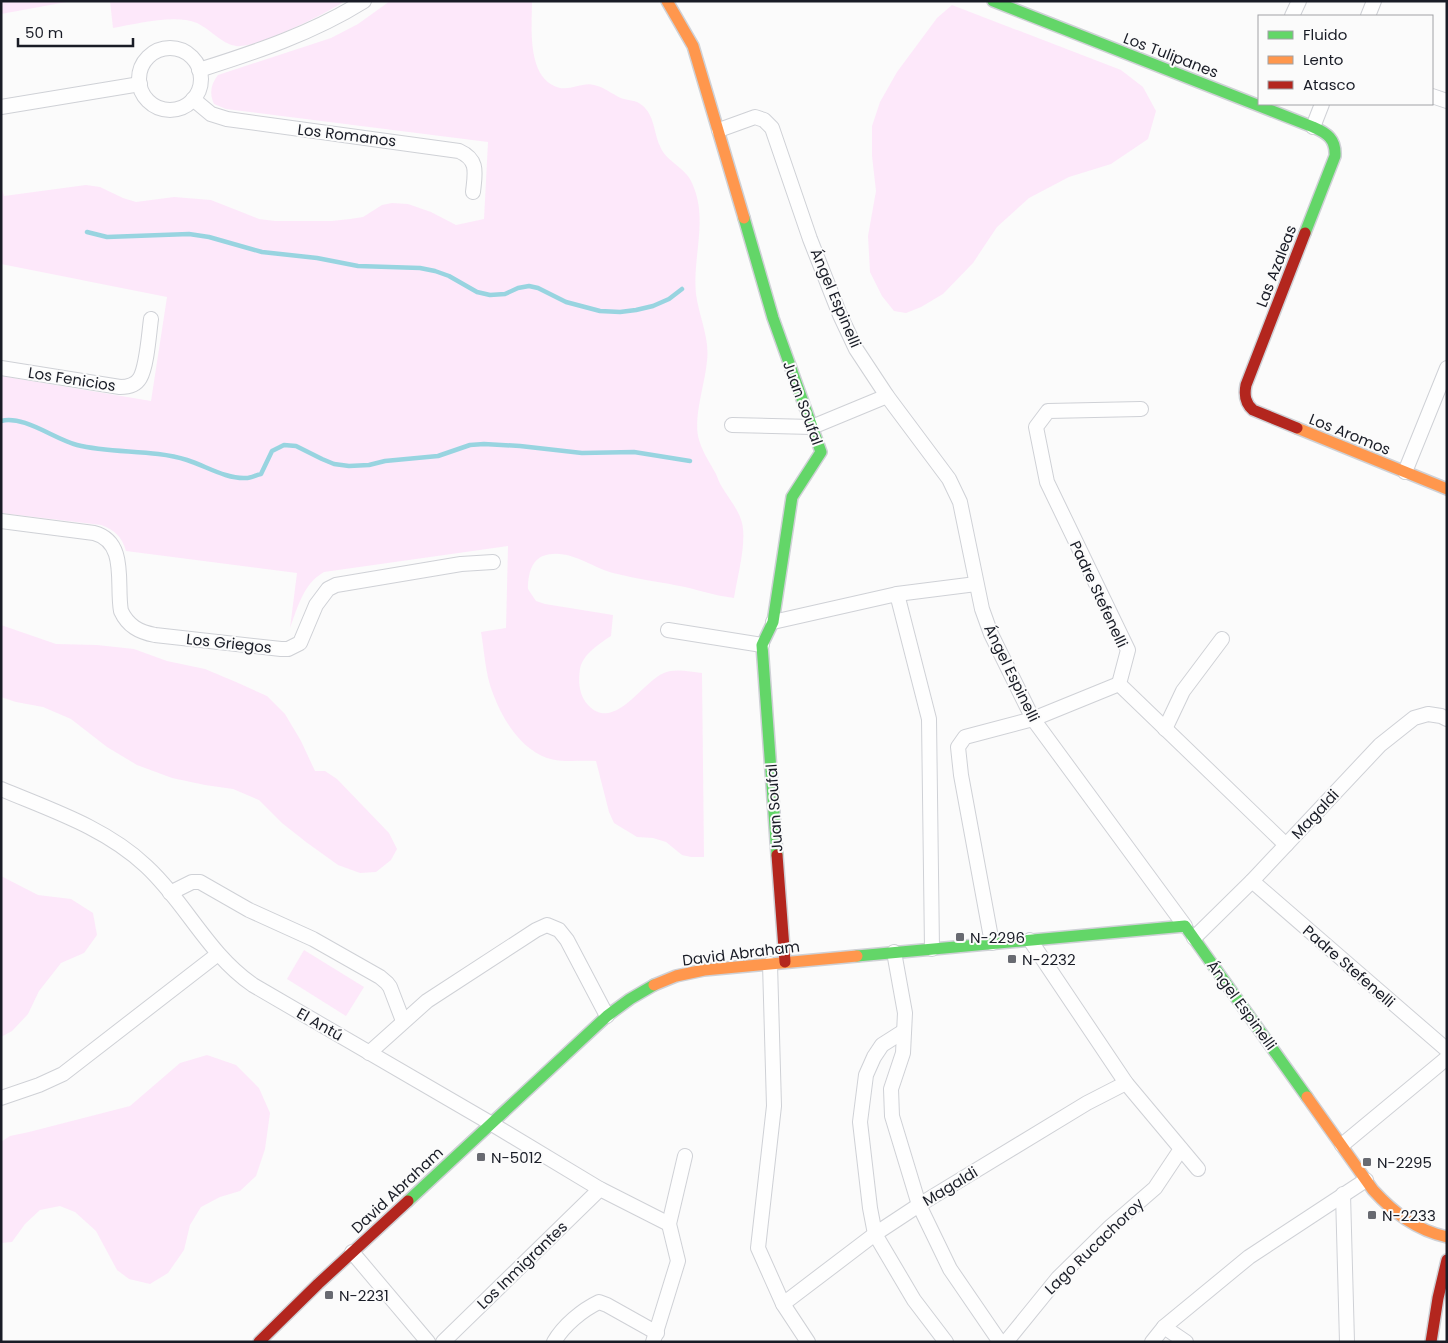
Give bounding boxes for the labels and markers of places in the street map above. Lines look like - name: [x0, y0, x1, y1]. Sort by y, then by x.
- place label: N-2296: [970, 927, 1025, 948]
- marker: N-2296: [954, 931, 966, 943]
- place label: N-2232: [1022, 949, 1076, 970]
- marker: N-2232: [1006, 953, 1018, 965]
- place label: N-5012: [491, 1147, 542, 1168]
- marker: N-5012: [475, 1151, 487, 1163]
- place label: N-2295: [1377, 1152, 1432, 1173]
- marker: N-2295: [1361, 1156, 1373, 1168]
- place label: N-2233: [1382, 1205, 1436, 1226]
- marker: N-2233: [1366, 1209, 1378, 1221]
- place label: N-2231: [339, 1285, 389, 1306]
- marker: N-2231: [323, 1289, 335, 1301]

